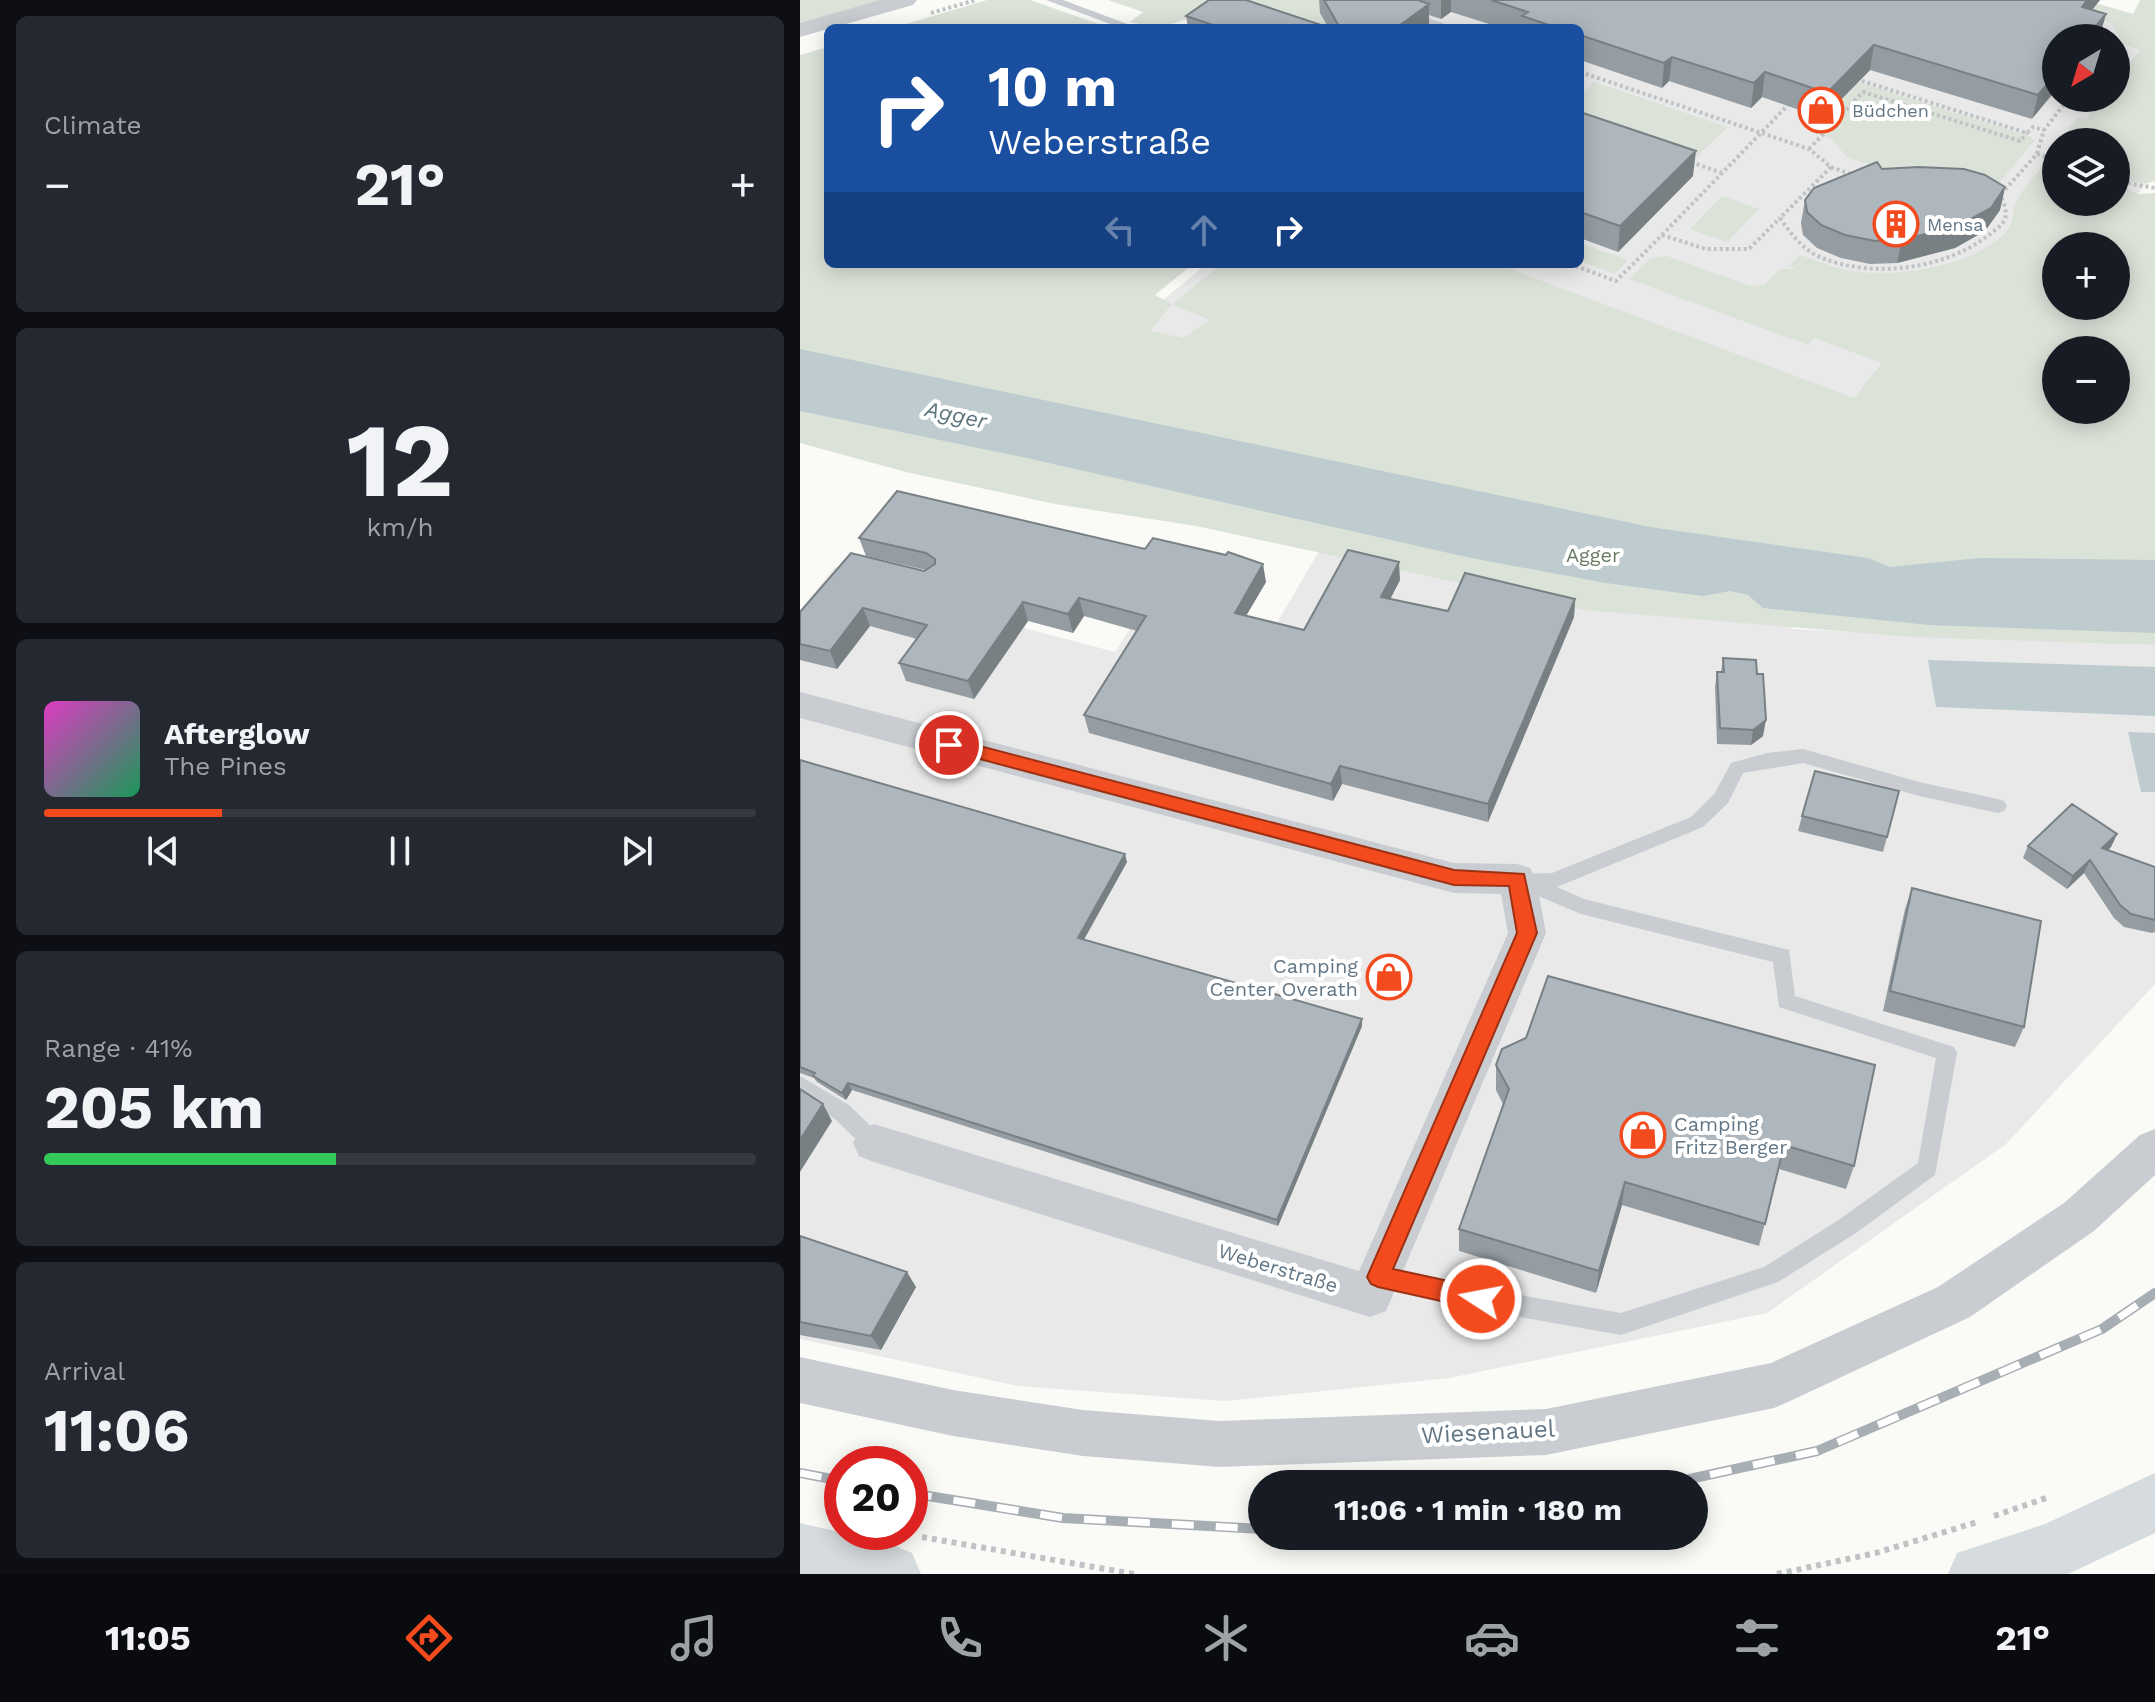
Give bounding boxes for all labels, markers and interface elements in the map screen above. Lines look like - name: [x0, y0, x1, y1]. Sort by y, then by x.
- north arrow: [2042, 24, 2130, 112]
- map controls: [2042, 24, 2130, 424]
- text: 10 m: [988, 54, 1117, 120]
- icon: right: [856, 56, 960, 160]
- shop icon: Büdchen: [1797, 86, 1845, 134]
- place label: Büdchen: [1852, 100, 1929, 121]
- text: Climate: [44, 110, 142, 140]
- text: Weberstraße: [988, 121, 1211, 163]
- button: layers: [2042, 128, 2130, 216]
- text: 21°: [354, 149, 446, 220]
- text: −: [44, 159, 71, 211]
- text: +: [729, 159, 756, 211]
- building icon: Mensa: [1872, 200, 1920, 248]
- icon: left: [1098, 208, 1142, 252]
- icon: ahead: [1182, 208, 1226, 252]
- icon: right: [1266, 208, 1310, 252]
- place label: Mensa: [1927, 214, 1983, 235]
- button: +: [2042, 232, 2130, 320]
- button: −: [2042, 336, 2130, 424]
- water label: Agger: [922, 396, 990, 434]
- text: 12: [347, 399, 453, 521]
- text: km/h: [367, 512, 433, 542]
- park label: Agger: [1566, 543, 1620, 567]
- pin: [915, 711, 983, 779]
- text: Afterglow: [164, 716, 310, 751]
- icon: arrive: [927, 723, 971, 767]
- text: The Pines: [164, 751, 287, 781]
- icon: previous: [141, 829, 185, 873]
- icon: pause: [378, 829, 422, 873]
- icon: next: [615, 829, 659, 873]
- shop icon: Camping Center Overath: [1365, 953, 1413, 1001]
- place label: Camping Center Overath: [1210, 954, 1358, 1001]
- text: Range · 41%: [44, 1033, 192, 1063]
- text: 205 km: [44, 1072, 264, 1143]
- shop icon: Camping Fritz Berger: [1619, 1111, 1667, 1159]
- place label: Camping Fritz Berger: [1674, 1112, 1787, 1159]
- street label: Weberstraße: [1215, 1238, 1341, 1298]
- position arrow: [1439, 1257, 1523, 1341]
- text: Arrival: [44, 1356, 125, 1386]
- text: 11:06: [44, 1395, 189, 1466]
- street label: Wiesenauel: [1420, 1414, 1556, 1449]
- speed limit sign: 20: [824, 1446, 928, 1550]
- text: 11:06 · 1 min · 180 m: [1334, 1492, 1622, 1527]
- icon: directions: [401, 1610, 457, 1666]
- icon: music: [666, 1610, 722, 1666]
- icon: phone: [932, 1610, 988, 1666]
- icon: climate: [1198, 1610, 1254, 1666]
- icon: car: [1464, 1610, 1520, 1666]
- icon: filters: [1729, 1610, 1785, 1666]
- text: 11:05: [105, 1617, 191, 1659]
- text: 21°: [1995, 1617, 2050, 1659]

